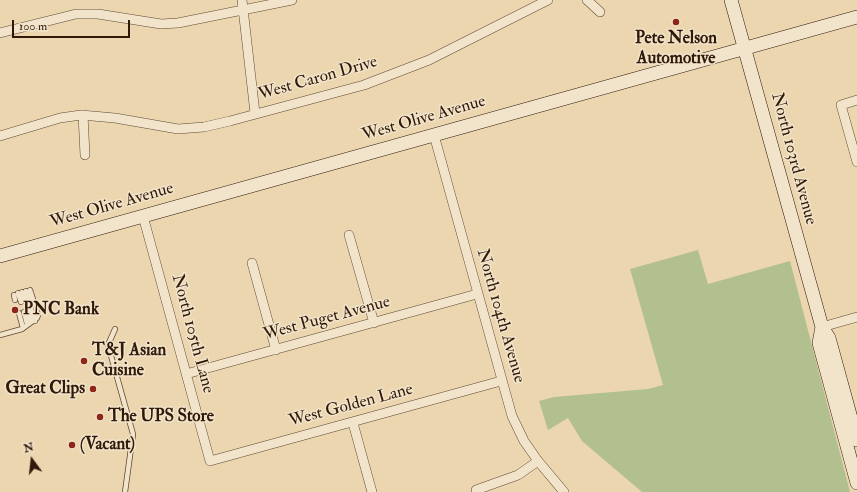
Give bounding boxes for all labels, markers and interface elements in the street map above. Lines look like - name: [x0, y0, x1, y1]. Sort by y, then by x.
- scale bar: [14, 12, 132, 38]
- marker: Pete Nelson Automotive: [671, 17, 681, 27]
- text: 100 m: [19, 19, 47, 34]
- place label: Pete Nelson Automotive: [635, 29, 717, 69]
- street label: West Caron Drive: [256, 52, 380, 106]
- street label: North 103rd Avenue: [766, 91, 820, 227]
- street label: West Olive Avenue: [360, 92, 488, 146]
- street label: West Olive Avenue: [48, 179, 176, 233]
- street label: North 104th Avenue: [471, 247, 529, 385]
- street label: North 105th Lane: [166, 272, 218, 396]
- street label: West Puget Avenue: [261, 292, 393, 346]
- place label: PNC Bank: [23, 300, 99, 320]
- marker: PNC Bank: [10, 305, 20, 315]
- place label: T&J Asian Cuisine: [92, 341, 166, 381]
- marker: T&J Asian Cuisine: [79, 356, 89, 366]
- place label: Great Clips: [6, 379, 85, 399]
- street label: West Golden Lane: [287, 380, 415, 432]
- marker: Great Clips: [88, 384, 98, 394]
- place label: The UPS Store: [108, 407, 214, 427]
- marker: The UPS Store: [95, 412, 105, 422]
- place label: (Vacant): [80, 435, 135, 455]
- north arrow: [12, 440, 52, 480]
- text: N: [22, 440, 35, 455]
- marker: (Vacant): [67, 440, 77, 450]

